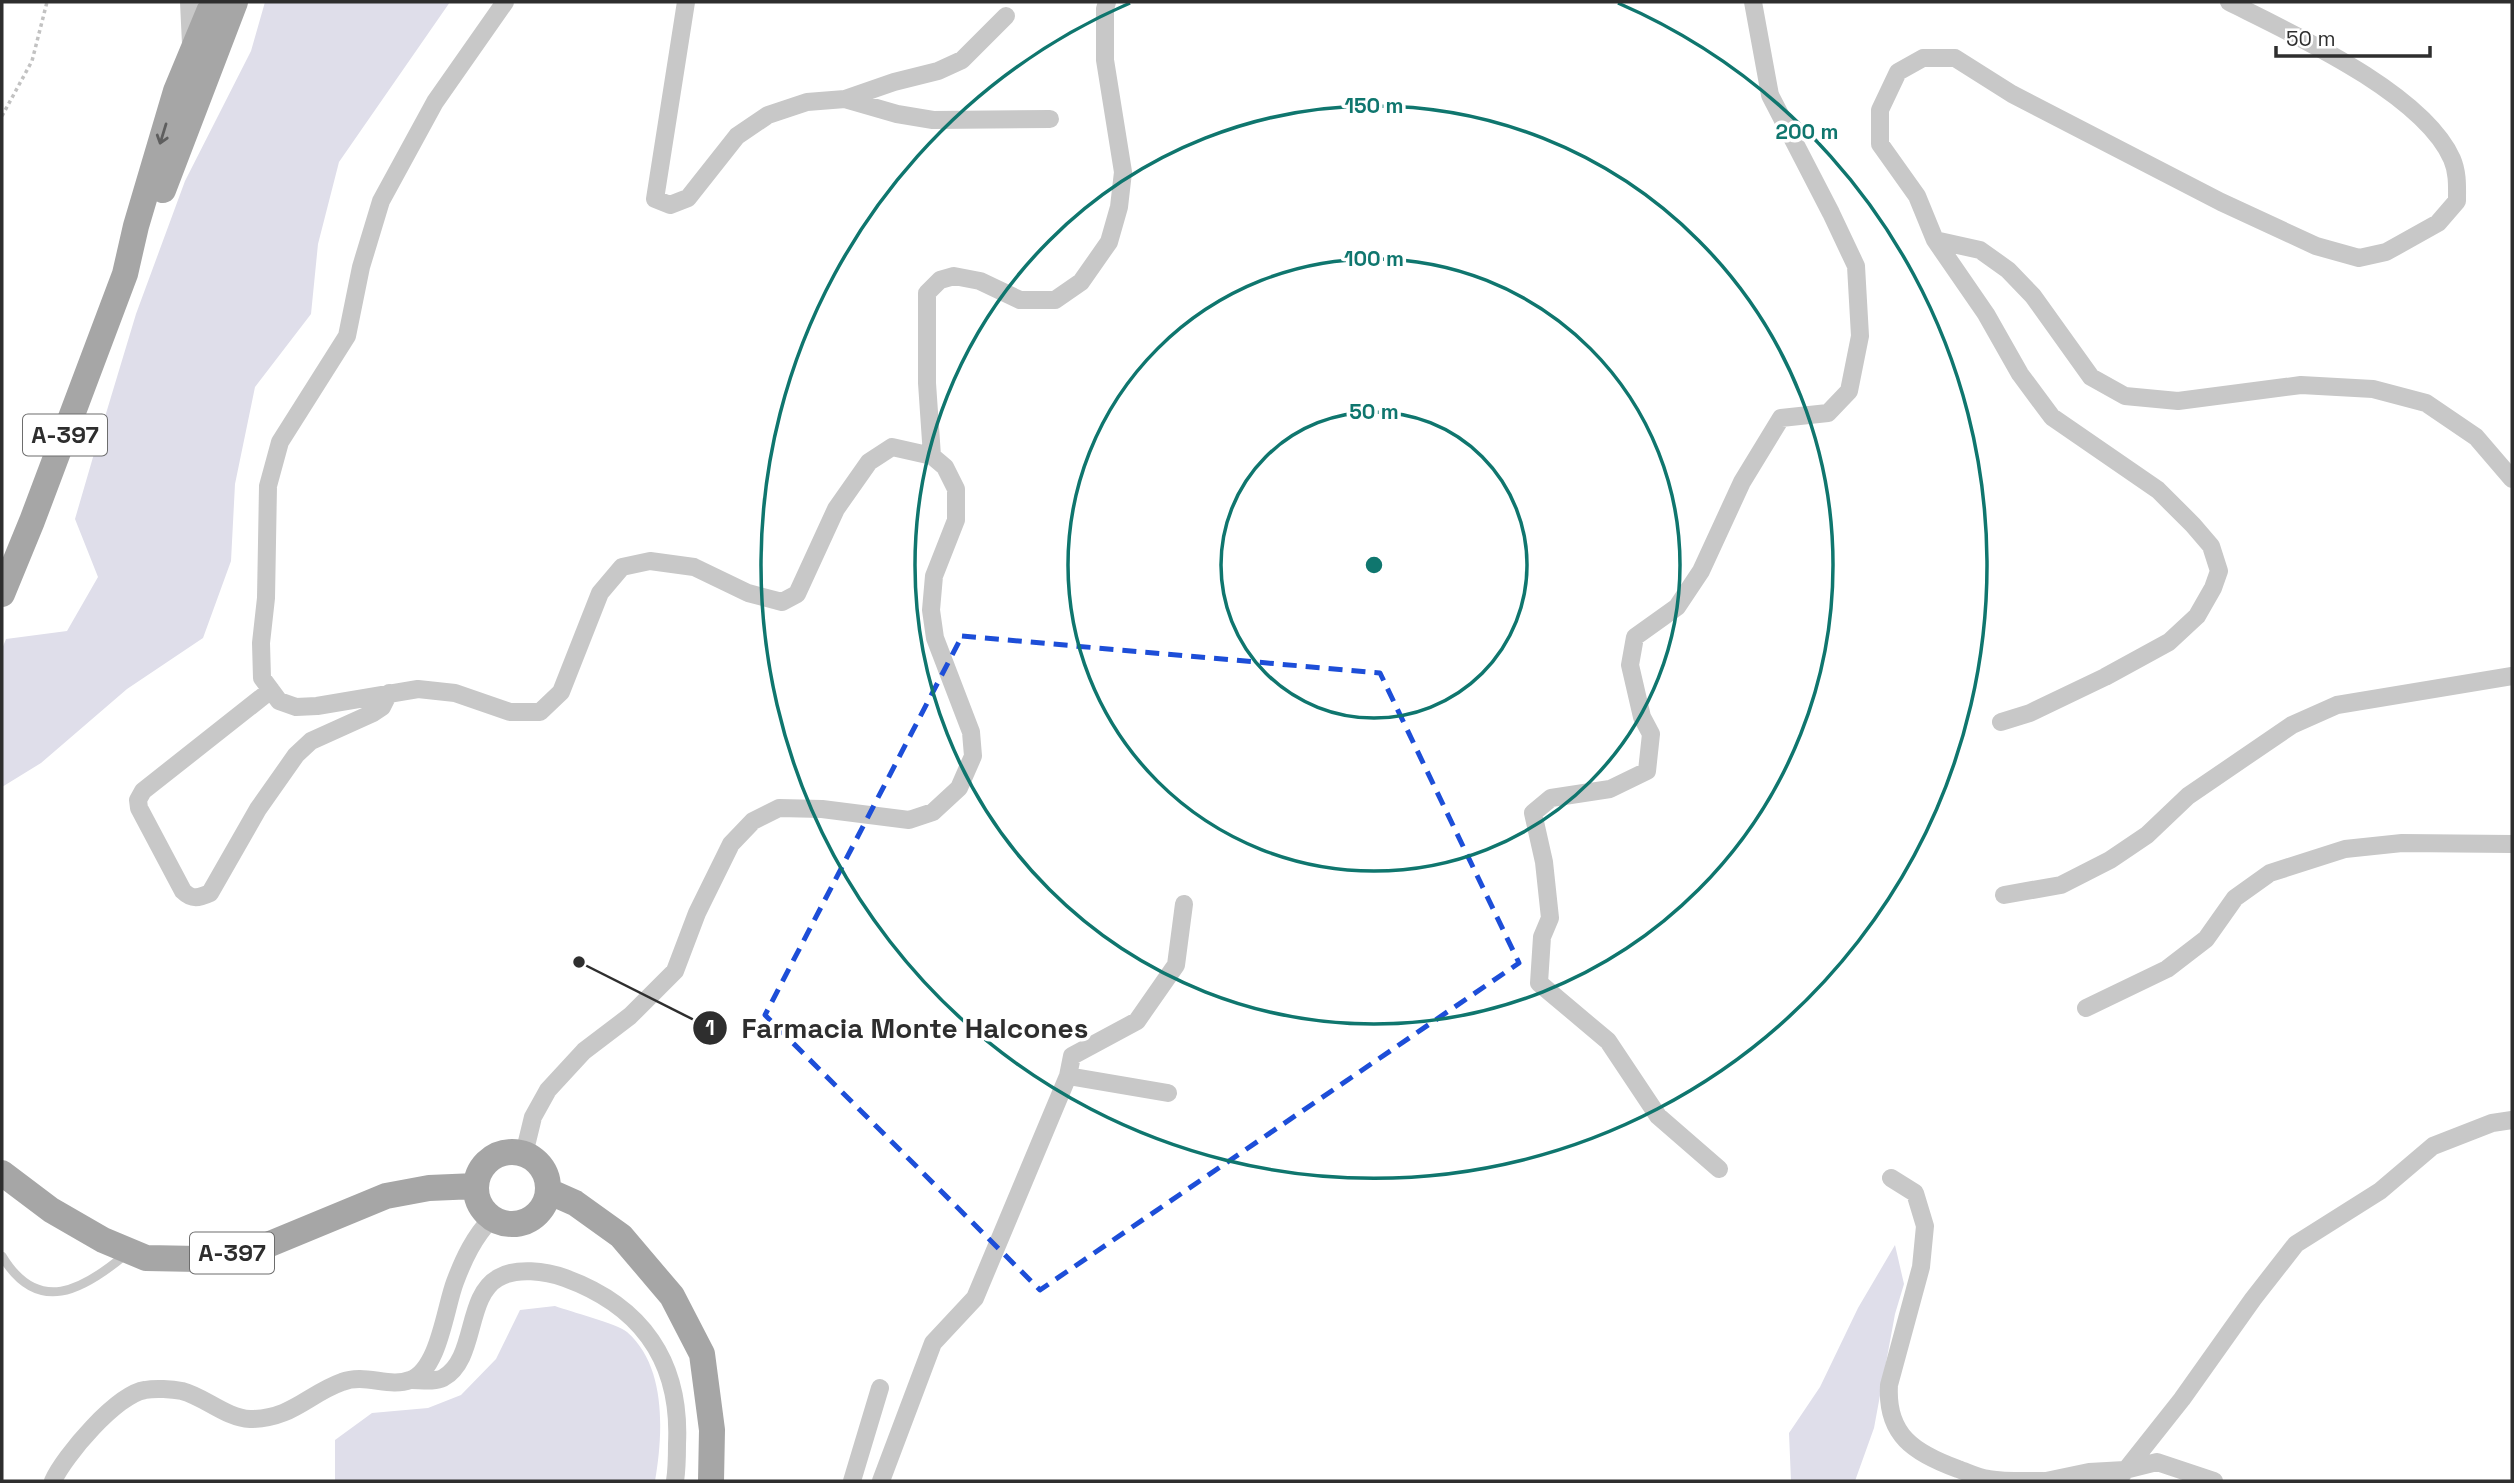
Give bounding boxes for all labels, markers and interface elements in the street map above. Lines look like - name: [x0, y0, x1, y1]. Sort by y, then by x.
- scale bar: [2276, 14, 2430, 58]
- text: 50 m: [2286, 25, 2336, 52]
- text: 150 m: [1345, 92, 1403, 119]
- text: 200 m: [1776, 118, 1838, 145]
- one-way arrow: [156, 123, 169, 145]
- text: 100 m: [1344, 245, 1404, 272]
- text: 50 m: [1349, 398, 1399, 425]
- road number: A-397: [23, 414, 107, 456]
- centre of rings: [1362, 553, 1386, 577]
- callout: Farmacia Monte Halcones: [692, 1003, 1102, 1052]
- text: Farmacia Monte Halcones: [742, 1010, 1088, 1046]
- text: 1: [705, 1014, 715, 1041]
- road number: A-397: [190, 1232, 274, 1274]

